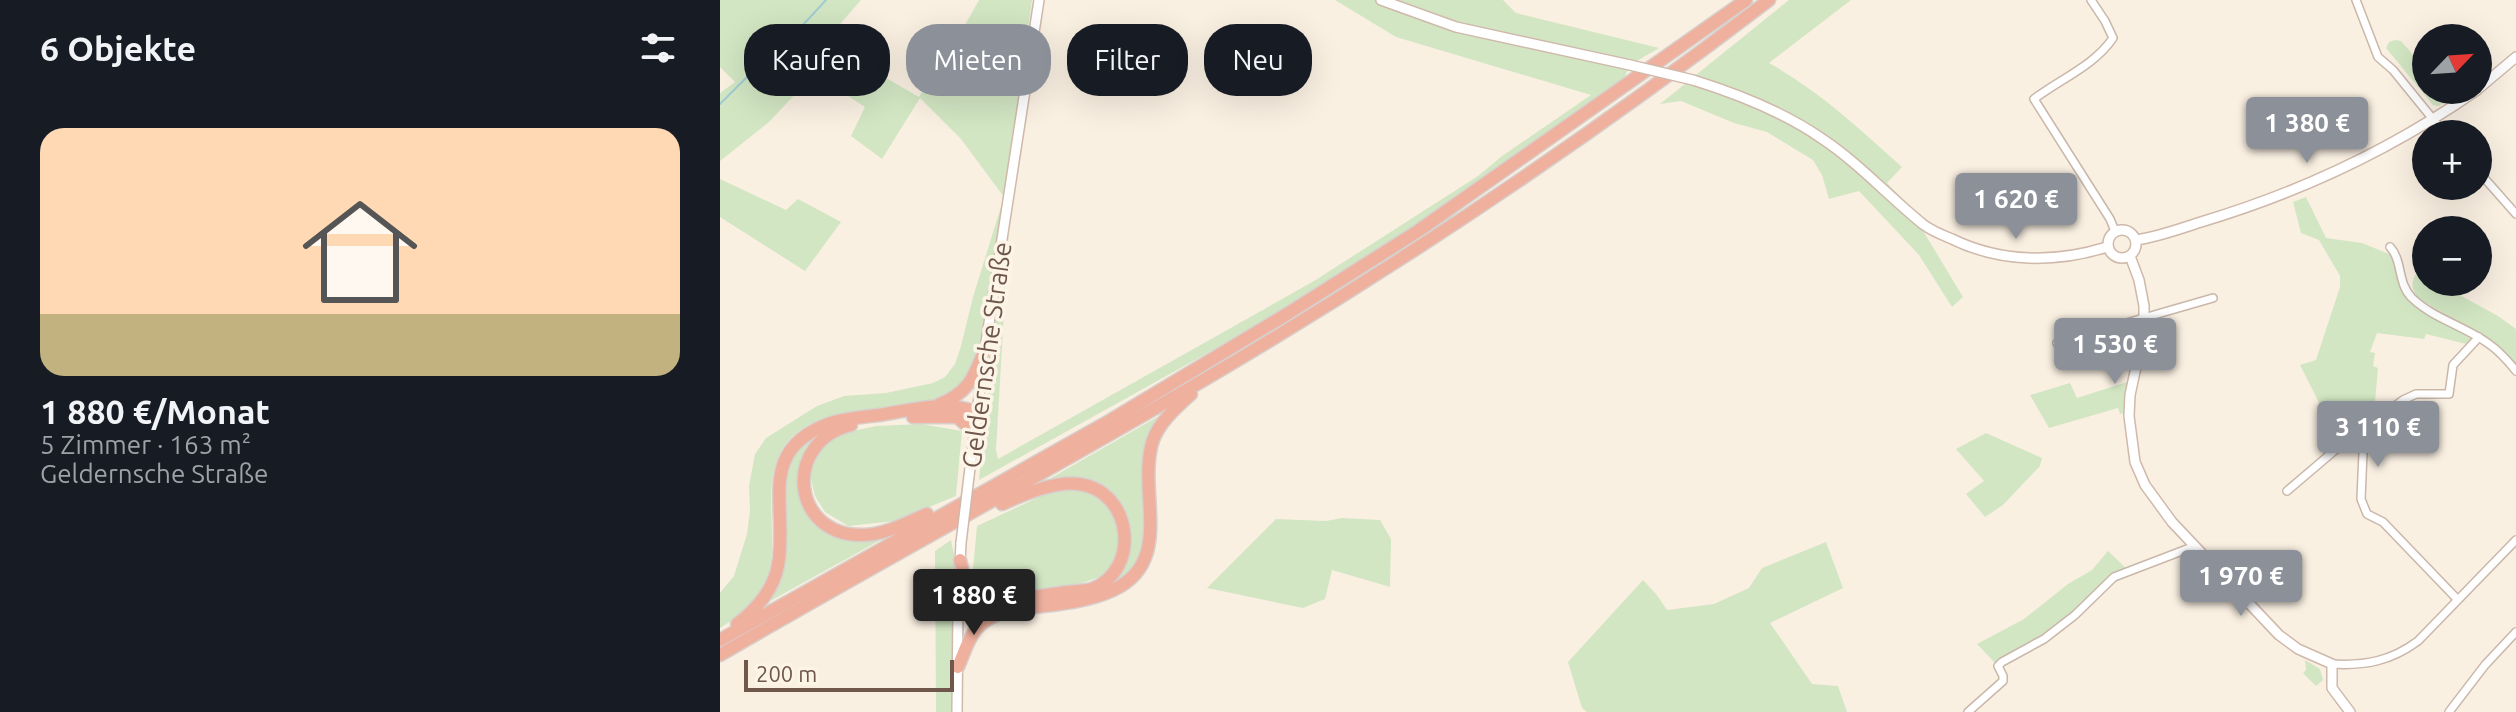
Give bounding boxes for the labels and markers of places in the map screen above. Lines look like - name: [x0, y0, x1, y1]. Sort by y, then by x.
- pin: 1 380 €: [2233, 97, 2381, 165]
- pin: 1 620 €: [1942, 173, 2090, 241]
- pin: 1 530 €: [2041, 318, 2189, 386]
- pin: 3 110 €: [2304, 401, 2452, 469]
- pin: 1 970 €: [2167, 550, 2315, 618]
- pin: 1 880 €: [900, 569, 1048, 637]

